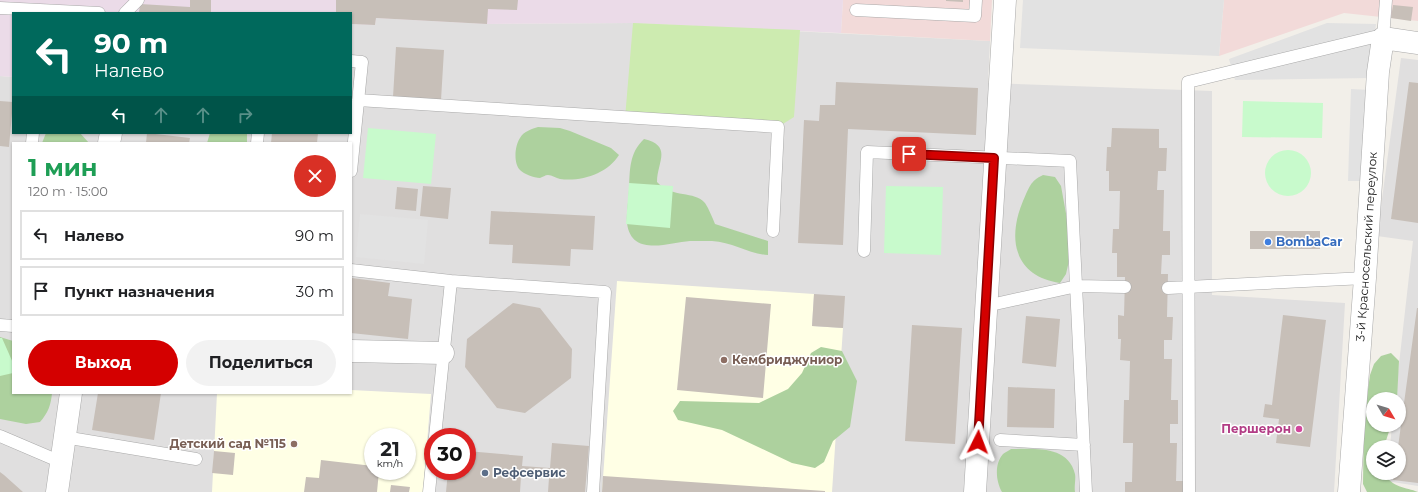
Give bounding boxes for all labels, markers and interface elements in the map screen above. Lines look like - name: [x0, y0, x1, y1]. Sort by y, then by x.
- text: 90 m: [94, 26, 168, 60]
- icon: left: [28, 28, 80, 80]
- text: Налево: [94, 60, 164, 82]
- icon: left: [108, 104, 130, 126]
- icon: ahead: [150, 104, 172, 126]
- icon: ahead: [192, 104, 214, 126]
- icon: right: [234, 104, 256, 126]
- pin: [892, 137, 926, 171]
- icon: arrive: [898, 143, 920, 165]
- street label: 3-й Красносельский переулок: [1352, 151, 1380, 342]
- text: 1 мин: [28, 153, 97, 182]
- button: close: [294, 155, 336, 197]
- text: 120 m · 15:00: [28, 183, 108, 199]
- icon: left: [30, 224, 52, 246]
- text: Налево: [64, 226, 124, 245]
- text: 90 m: [295, 226, 334, 245]
- place label: BombaCar: [1276, 234, 1342, 249]
- marker: BombaCar: [1263, 237, 1273, 247]
- icon: arrive: [30, 280, 52, 302]
- text: Пункт назначения: [64, 282, 215, 301]
- text: 30 m: [296, 282, 334, 301]
- button: Выход: [28, 340, 178, 386]
- button: Поделиться: [186, 340, 336, 386]
- place label: Кембриджуниор: [732, 352, 842, 367]
- marker: Кембриджуниор: [719, 355, 729, 365]
- north arrow: [1366, 392, 1406, 432]
- map controls: [1366, 392, 1406, 480]
- position arrow: [957, 421, 999, 463]
- place label: Першерон: [1221, 421, 1291, 436]
- marker: Першерон: [1294, 424, 1304, 434]
- speed limit sign: 30: [424, 428, 476, 480]
- place label: Детский сад №115: [170, 436, 286, 451]
- text: 21: [380, 437, 400, 461]
- marker: Детский сад №115: [289, 439, 299, 449]
- button: layers: [1366, 440, 1406, 480]
- text: km/h: [377, 457, 403, 470]
- place label: Рефсервис: [493, 465, 566, 480]
- marker: Рефсервис: [480, 468, 490, 478]

